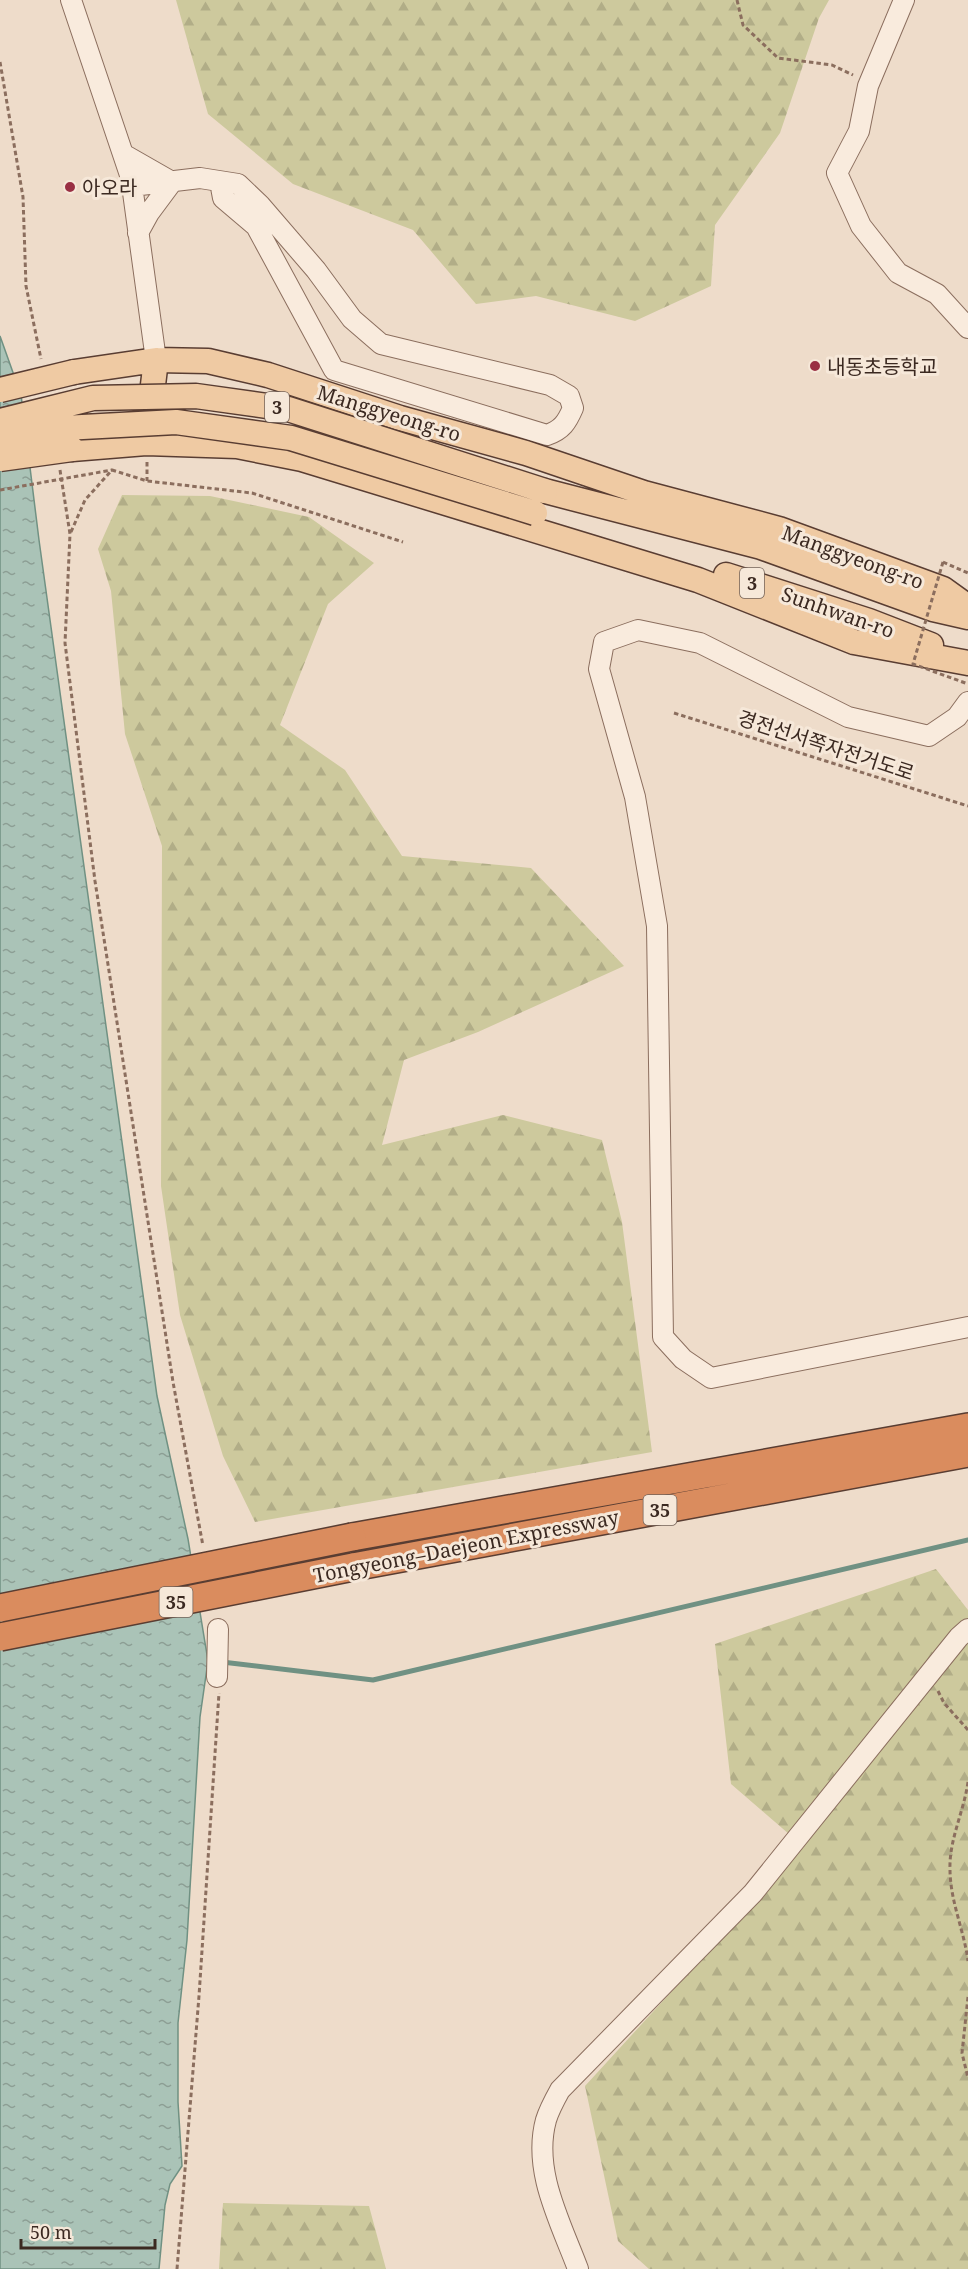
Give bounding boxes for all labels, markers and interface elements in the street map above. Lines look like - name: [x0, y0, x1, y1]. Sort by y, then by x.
- place label: 아오라: [82, 174, 137, 201]
- marker: 아오라: [63, 180, 77, 194]
- place label: 내동초등학교: [827, 353, 937, 380]
- marker: 내동초등학교: [808, 359, 822, 373]
- street label: Manggyeong-ro: [314, 378, 464, 448]
- road number: 3: [265, 392, 289, 422]
- street label: Manggyeong-ro: [778, 519, 928, 595]
- road number: 3: [740, 568, 764, 598]
- street label: Sunhwan-ro: [778, 580, 898, 644]
- street label: 경전선서쪽자전거도로: [734, 704, 918, 786]
- road number: 35: [644, 1495, 676, 1525]
- street label: Tongyeong–Daejeon Expressway: [311, 1503, 622, 1589]
- road number: 35: [160, 1587, 192, 1617]
- scale bar: [21, 2212, 154, 2250]
- text: 50 m: [30, 2220, 72, 2244]

